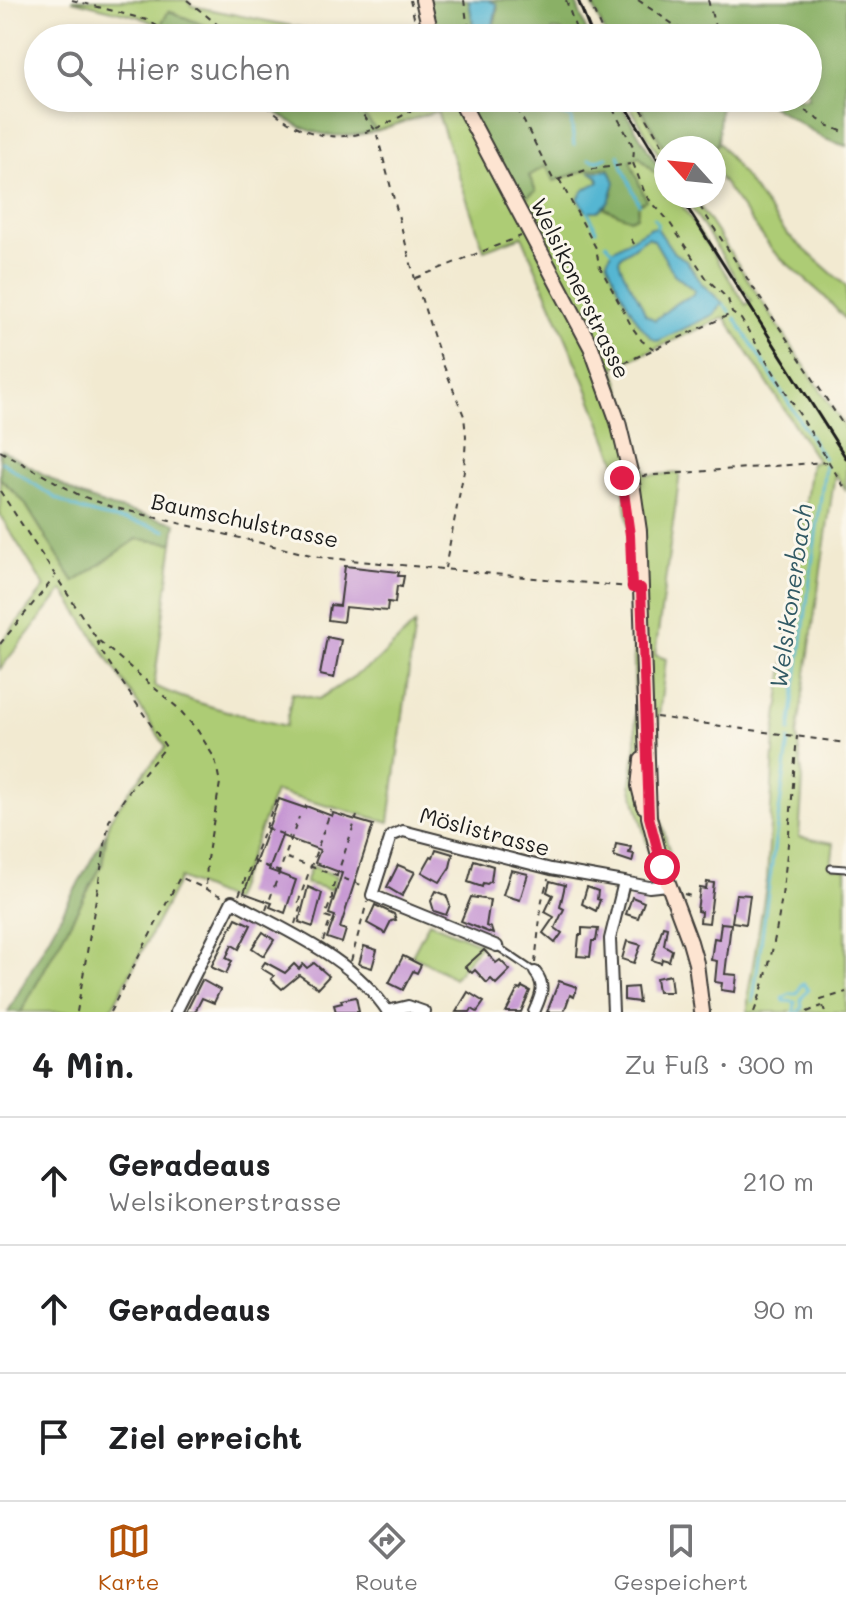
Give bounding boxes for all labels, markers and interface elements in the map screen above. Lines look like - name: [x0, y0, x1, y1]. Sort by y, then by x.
- search box: [24, 24, 822, 112]
- icon: search: [52, 46, 96, 90]
- text: Hier suchen: [116, 48, 291, 88]
- north arrow: [654, 136, 726, 208]
- street label: Welsikonerstrasse: [525, 193, 637, 383]
- route end: [604, 460, 640, 496]
- street label: Baumschulstrasse: [149, 486, 341, 554]
- water label: Welsikonerbach: [762, 502, 818, 690]
- street label: Möslistrasse: [417, 800, 553, 862]
- route start: [644, 849, 680, 885]
- text: 4 Min.: [32, 1042, 135, 1087]
- text: Zu Fuß · 300 m: [624, 1047, 814, 1081]
- text: Geradeaus: [108, 1144, 271, 1184]
- icon: ahead: [32, 1159, 76, 1203]
- text: 210 m: [743, 1164, 814, 1198]
- text: Welsikonerstrasse: [108, 1184, 342, 1218]
- icon: ahead: [32, 1287, 76, 1331]
- text: Geradeaus: [108, 1289, 271, 1329]
- text: 90 m: [754, 1292, 814, 1326]
- icon: arrive: [32, 1415, 76, 1459]
- text: Ziel erreicht: [108, 1417, 302, 1457]
- tab: Karte: [98, 1519, 159, 1596]
- tab: Route: [355, 1519, 418, 1596]
- tab: Gespeichert: [614, 1519, 748, 1596]

